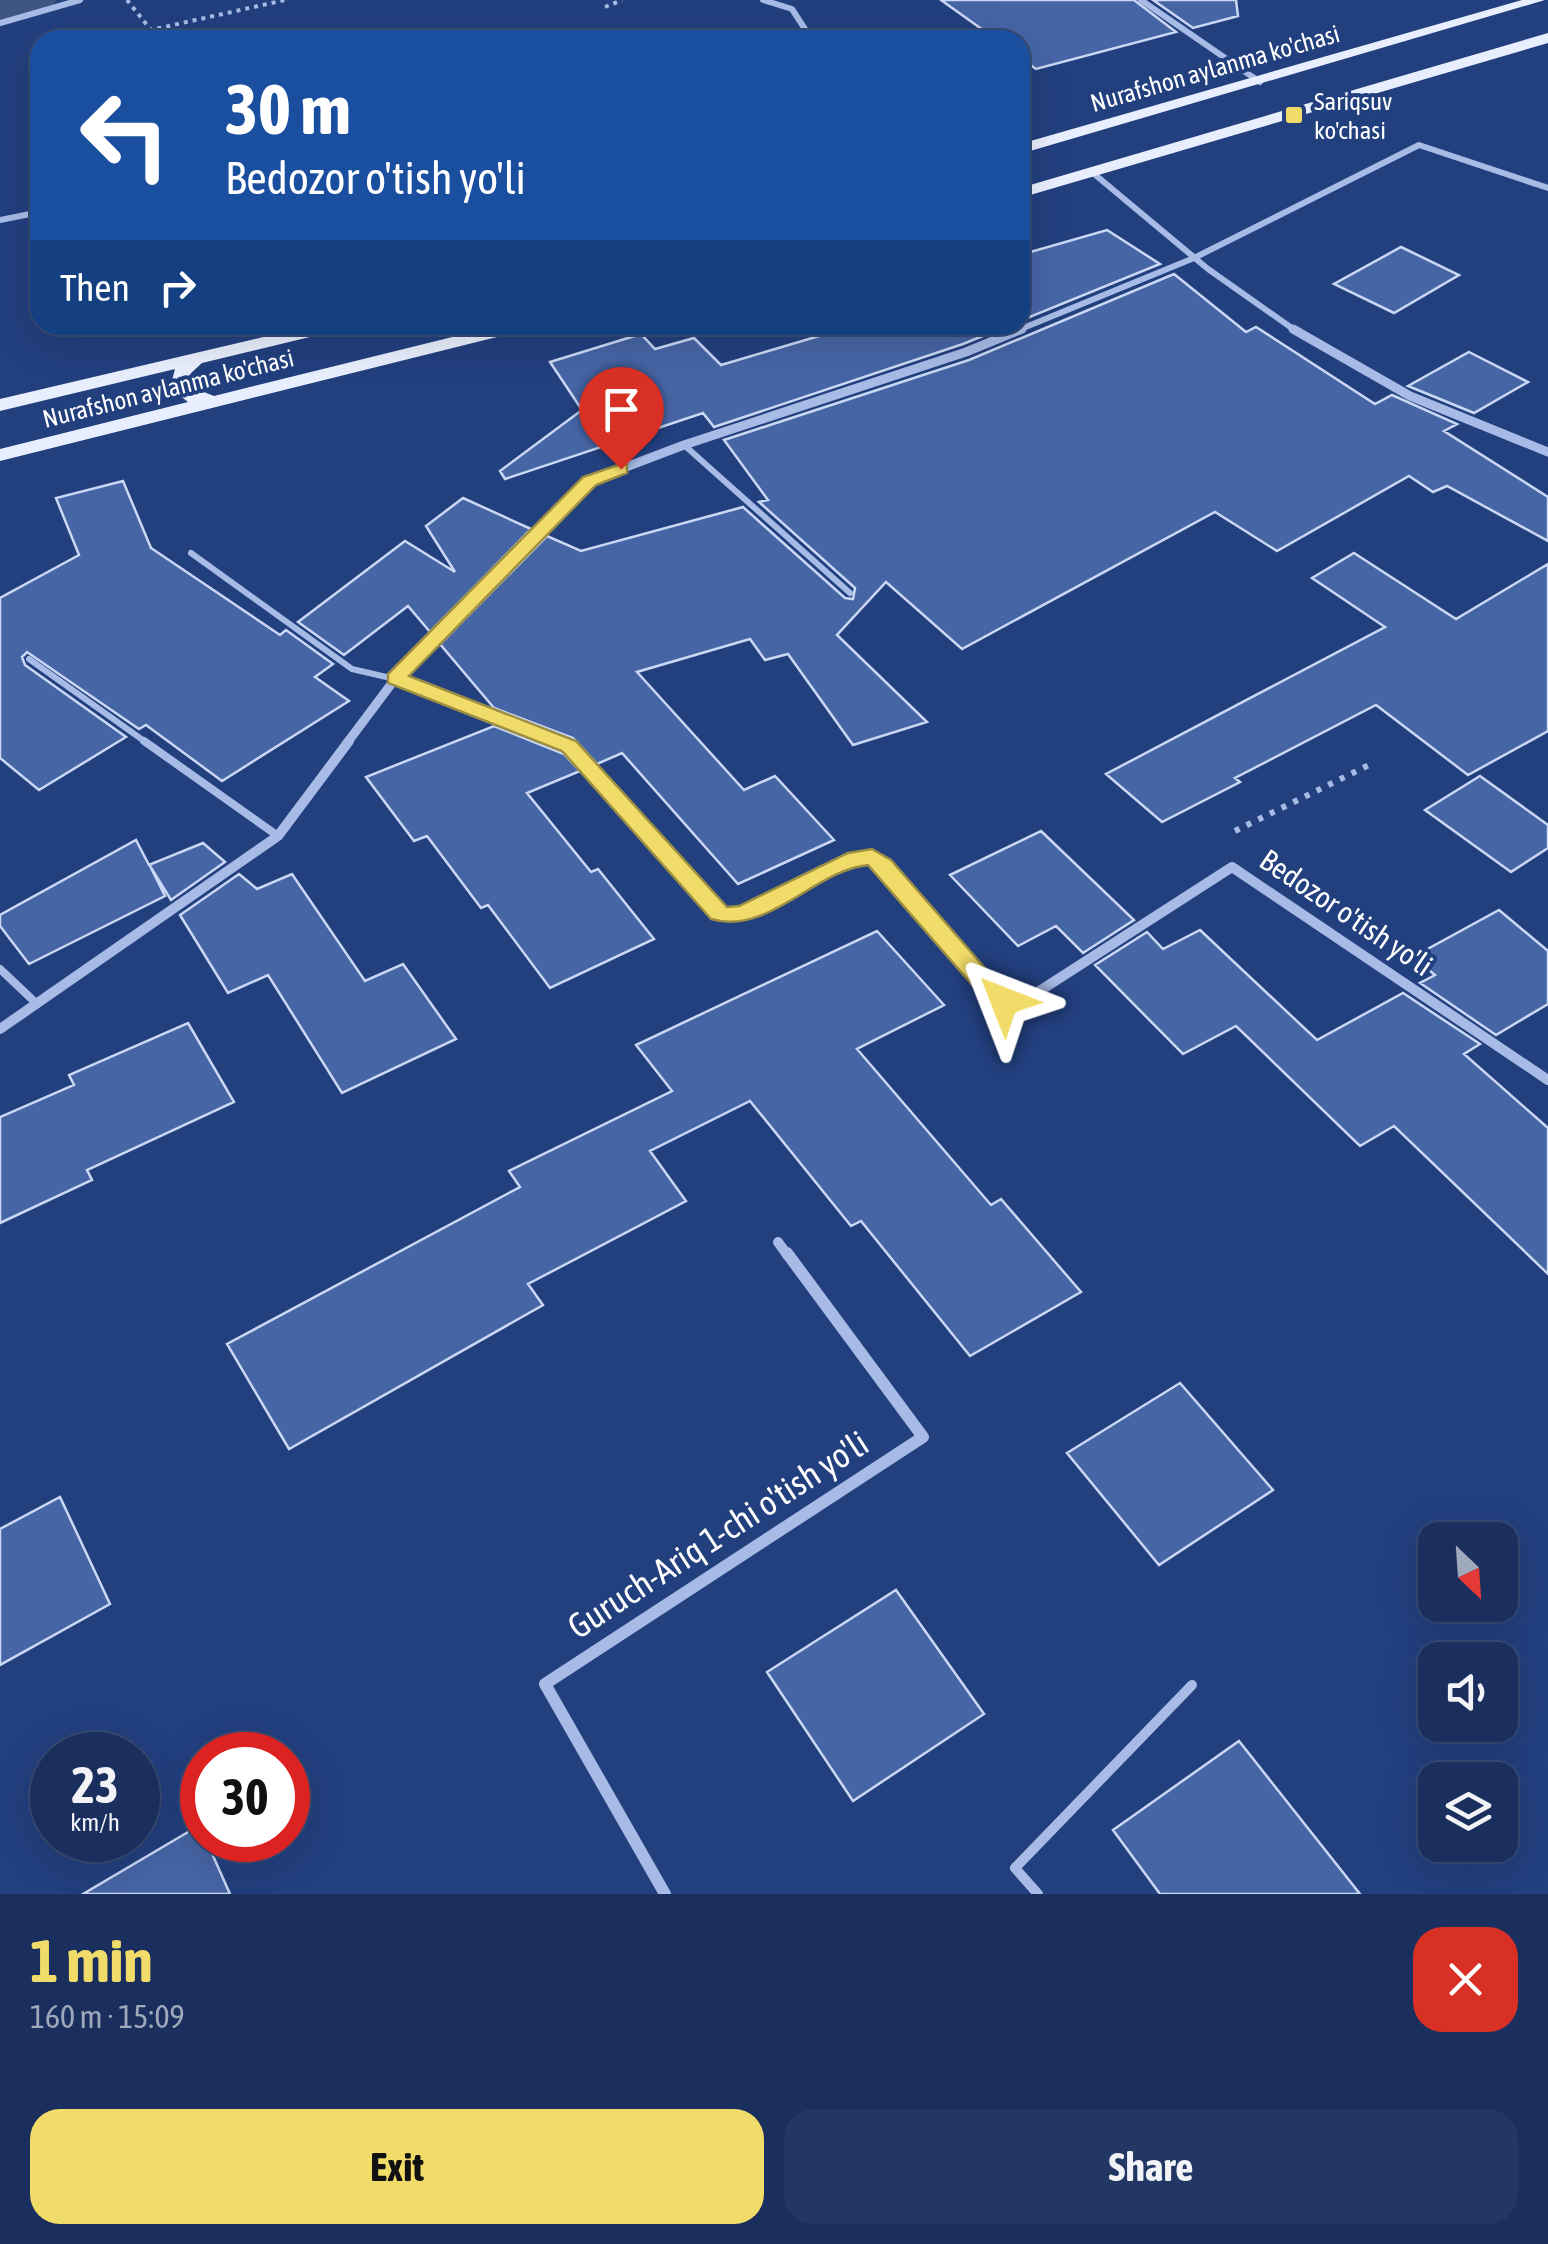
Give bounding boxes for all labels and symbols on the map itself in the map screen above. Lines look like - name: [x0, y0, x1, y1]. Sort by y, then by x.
- street label: Nurafshon aylanma ko'chasi: [1087, 19, 1343, 117]
- place label: Sariqsuv ko'chasi: [1314, 87, 1392, 144]
- marker: Sariqsuv ko'chasi: [1283, 104, 1305, 126]
- street label: Nurafshon aylanma ko'chasi: [40, 343, 296, 433]
- pin: [579, 367, 664, 470]
- street label: Bedozor o'tish yo'li: [1254, 842, 1439, 982]
- position arrow: [952, 949, 1056, 1053]
- street label: Guruch-Ariq 1-chi o'tish yo'li: [560, 1422, 875, 1646]
- north arrow: [1418, 1522, 1518, 1622]
- speed limit sign: 30: [180, 1732, 310, 1862]

